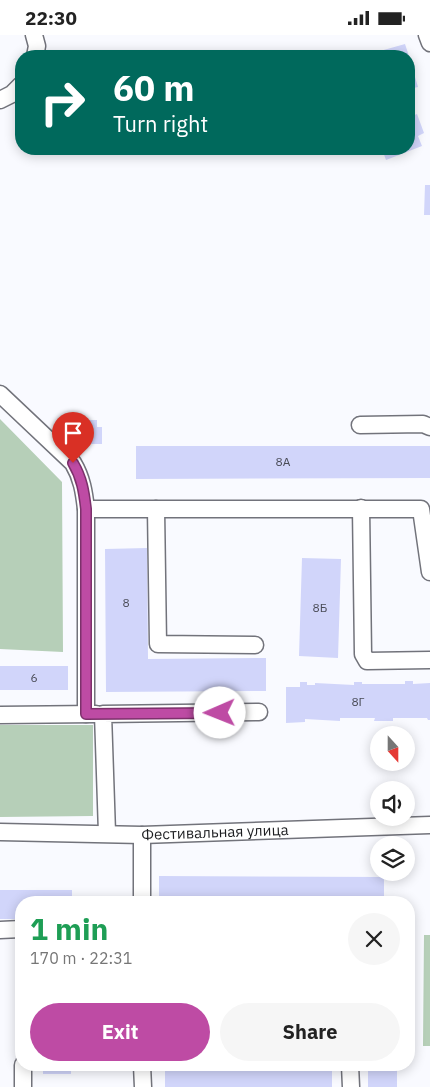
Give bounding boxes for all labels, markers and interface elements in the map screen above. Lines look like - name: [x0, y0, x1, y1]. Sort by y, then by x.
- text: 22:30: [25, 6, 77, 30]
- text: 60 m: [113, 65, 195, 111]
- icon: right: [30, 70, 95, 135]
- text: Turn right: [113, 109, 208, 138]
- pin: [52, 412, 94, 463]
- icon: arrive: [59, 419, 87, 447]
- house number: 8А: [276, 454, 291, 469]
- house number: 8: [122, 595, 130, 610]
- house number: 8Б: [313, 600, 327, 615]
- house number: 6: [30, 670, 38, 685]
- position arrow: [193, 686, 245, 738]
- house number: 8Г: [351, 694, 365, 709]
- north arrow: [370, 726, 415, 771]
- map controls: [370, 726, 415, 881]
- button: sound: [370, 781, 415, 826]
- street label: Фестивальная улица: [141, 820, 289, 844]
- button: layers: [370, 836, 415, 881]
- text: 1 min: [30, 909, 108, 948]
- button: close: [348, 913, 400, 965]
- text: 170 m · 22:31: [30, 948, 132, 968]
- button: Exit: [30, 1003, 210, 1061]
- button: Share: [220, 1003, 400, 1061]

